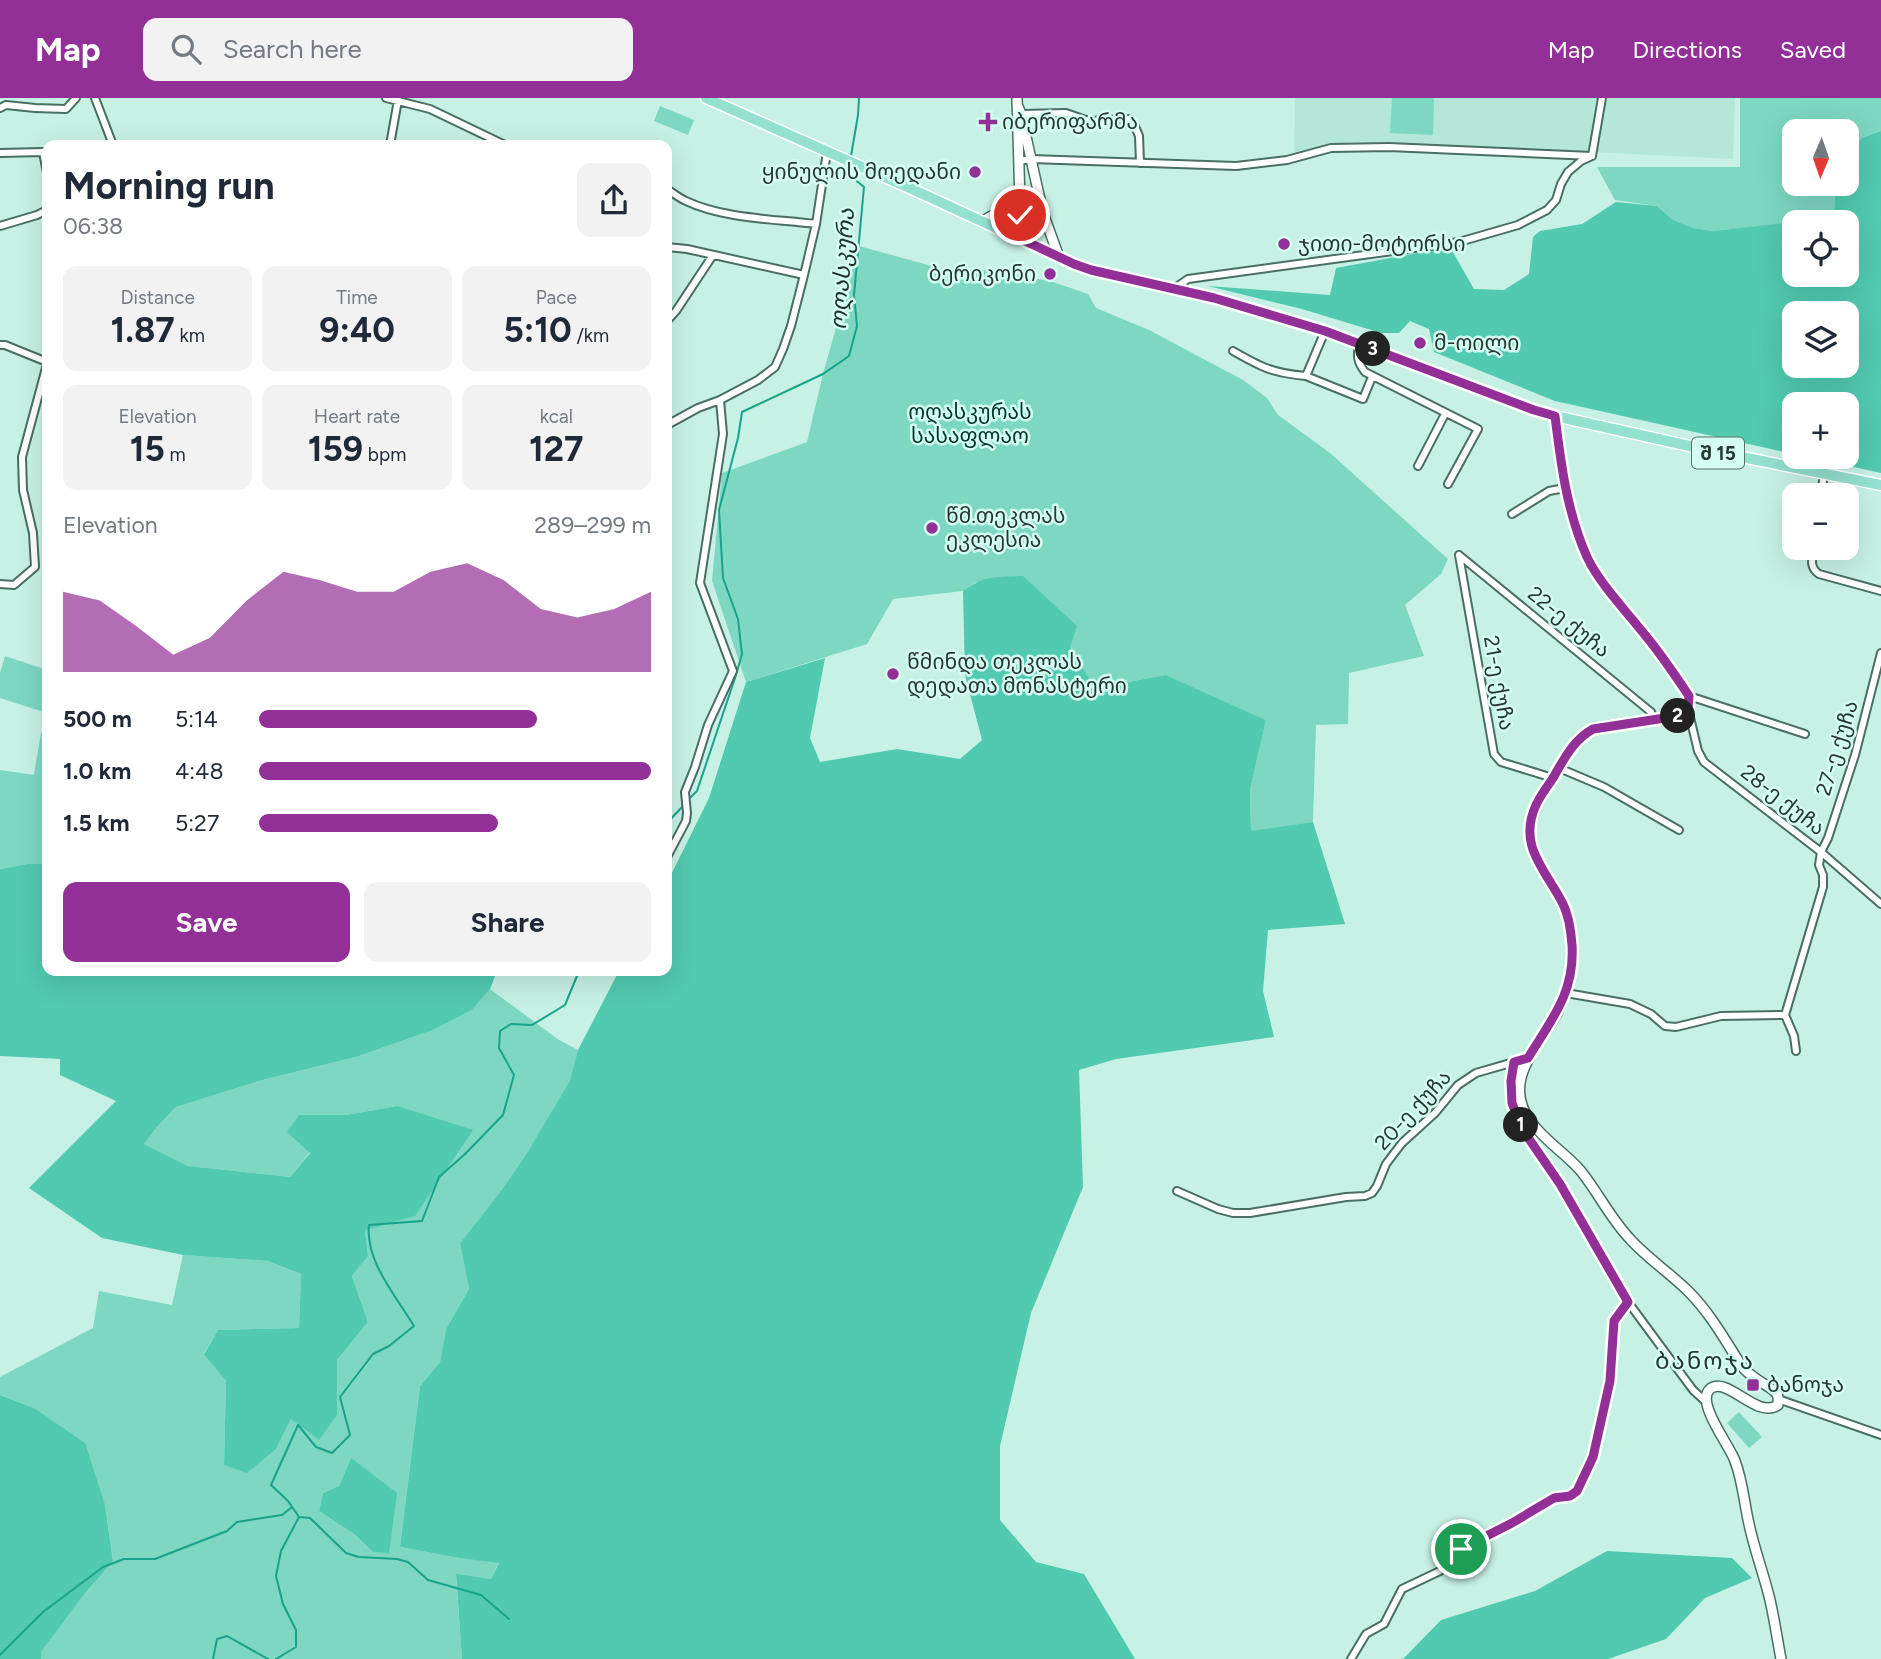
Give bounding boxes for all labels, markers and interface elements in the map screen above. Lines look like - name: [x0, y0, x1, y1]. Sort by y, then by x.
- search box: [143, 18, 633, 81]
- text: Map: [35, 30, 101, 69]
- icon: search: [167, 30, 205, 68]
- text: Search here: [223, 33, 362, 65]
- text: Map: [1548, 35, 1594, 64]
- text: Directions: [1632, 35, 1742, 64]
- text: Saved: [1780, 35, 1846, 64]
- place label: იბერიფარმა: [1002, 109, 1138, 134]
- marker: იბერიფარმა: [980, 114, 996, 130]
- north arrow: [1782, 119, 1858, 196]
- map controls: [1782, 119, 1859, 560]
- place label: ყინულის მოედანი: [762, 159, 961, 185]
- text: Morning run: [63, 163, 275, 209]
- button: share: [577, 163, 651, 237]
- marker: ყინულის მოედანი: [967, 164, 983, 180]
- pin: [990, 185, 1050, 245]
- icon: check: [1001, 196, 1039, 234]
- water label: ოღასკურა: [824, 207, 860, 331]
- button: locate: [1782, 210, 1859, 287]
- text: 06:38: [63, 212, 123, 240]
- place label: ჯითი-მოტორსი: [1298, 231, 1465, 256]
- marker: ჯითი-მოტორსი: [1276, 236, 1292, 252]
- place label: ბერიკონი: [929, 261, 1036, 286]
- marker: ბერიკონი: [1042, 266, 1058, 282]
- text: Distance: [120, 286, 195, 309]
- text: Time: [336, 286, 378, 309]
- text: Pace: [536, 286, 577, 309]
- button: layers: [1782, 301, 1859, 378]
- text: 1.87: [110, 309, 175, 351]
- text: 9:40: [319, 309, 395, 351]
- text: 5:10: [503, 309, 572, 351]
- text: km: [175, 324, 205, 347]
- text: /km: [572, 324, 609, 347]
- place label: მ-ოილი: [1434, 330, 1519, 356]
- pin: 3: [1356, 331, 1390, 366]
- marker: მ-ოილი: [1412, 335, 1428, 351]
- text: 3: [1367, 337, 1378, 360]
- button: +: [1782, 392, 1859, 469]
- park label: ოღასკურას სასაფლაო: [908, 399, 1032, 449]
- text: Elevation: [119, 405, 197, 428]
- text: Heart rate: [314, 405, 400, 428]
- text: kcal: [540, 405, 573, 428]
- text: 15: [130, 428, 165, 470]
- text: 159: [308, 428, 363, 470]
- text: 127: [529, 428, 584, 470]
- road number: შ 15: [1692, 438, 1744, 468]
- text: m: [165, 443, 186, 466]
- text: bpm: [363, 443, 406, 466]
- button: −: [1782, 483, 1859, 560]
- place label: წმ.თეკლას ეკლესია: [946, 503, 1065, 553]
- text: Elevation: [63, 511, 158, 539]
- text: 289–299 m: [534, 511, 651, 539]
- marker: წმ.თეკლას ეკლესია: [924, 520, 940, 536]
- street label: 22-ე ქუჩა: [1523, 581, 1616, 662]
- street label: 21-ე ქუჩა: [1479, 634, 1520, 732]
- place label: წმინდა თეკლას დედათა მონასტერი: [907, 649, 1127, 699]
- marker: წმინდა თეკლას დედათა მონასტერი: [885, 666, 901, 682]
- street label: 27-ე ქუჩა: [1810, 697, 1863, 799]
- pin: 2: [1660, 698, 1696, 734]
- text: 2: [1672, 704, 1683, 727]
- text: 500 m: [63, 705, 132, 733]
- text: 5:14: [175, 705, 218, 733]
- text: 1.0 km: [63, 757, 131, 785]
- text: 4:48: [175, 757, 224, 785]
- street label: 28-ე ქუჩა: [1736, 759, 1830, 840]
- text: 1.5 km: [63, 809, 130, 837]
- text: 5:27: [175, 809, 219, 837]
- button: Save: [63, 882, 350, 962]
- button: Share: [364, 882, 651, 962]
- street label: 20-ე ქუჩა: [1369, 1064, 1456, 1155]
- pin: 1: [1504, 1108, 1538, 1142]
- text: 1: [1516, 1113, 1525, 1136]
- district label: ბანოჯა: [1655, 1346, 1755, 1375]
- place label: ბანოჯა: [1767, 1372, 1844, 1397]
- marker: ბანოჯა: [1745, 1377, 1761, 1393]
- pin: [1431, 1519, 1491, 1579]
- icon: arrive: [1442, 1530, 1480, 1568]

